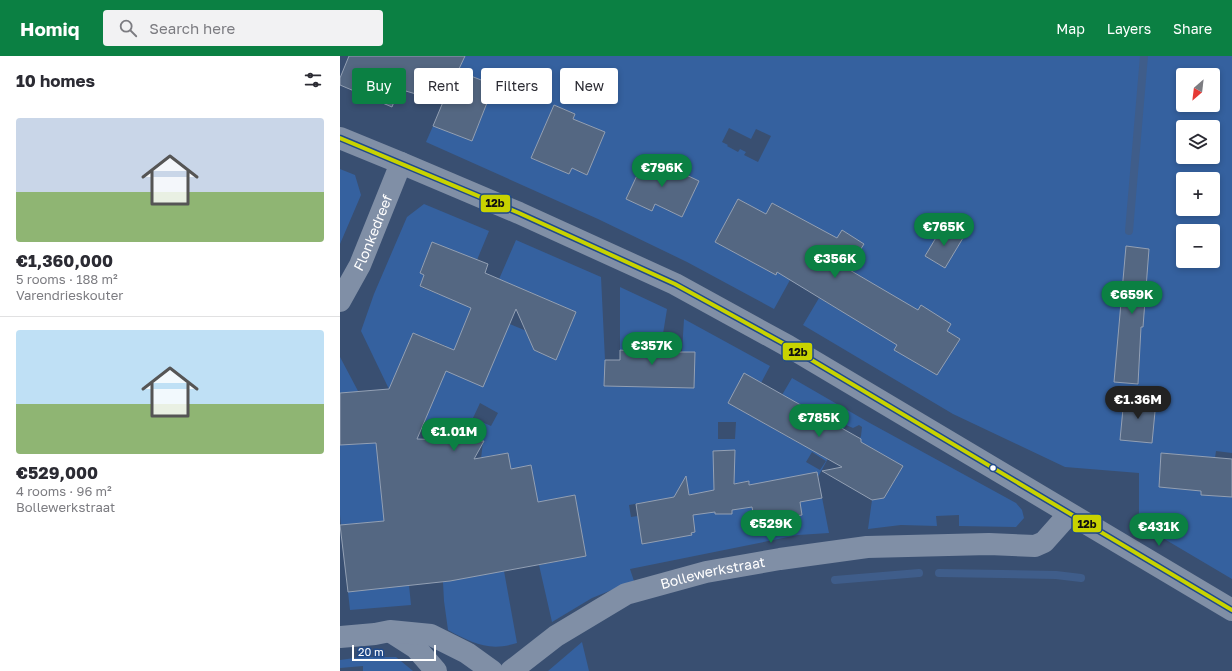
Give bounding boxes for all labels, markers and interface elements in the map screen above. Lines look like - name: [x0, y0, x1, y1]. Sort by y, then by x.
- search box: [103, 10, 383, 46]
- text: Homiq: [20, 17, 79, 40]
- icon: search: [117, 17, 139, 39]
- text: Search here: [149, 19, 235, 37]
- text: Map: [1056, 20, 1085, 37]
- text: Layers: [1107, 20, 1151, 37]
- text: Share: [1173, 20, 1212, 37]
- chip: Buy: [352, 68, 406, 104]
- chip: Rent: [414, 68, 473, 104]
- chip: Filters: [481, 68, 552, 104]
- chip: New: [560, 68, 618, 104]
- north arrow: [1176, 68, 1220, 112]
- map controls: [1176, 68, 1220, 268]
- icon: filters: [302, 69, 324, 91]
- text: 10 homes: [16, 70, 95, 91]
- button: layers: [1176, 120, 1220, 164]
- icon: home: [134, 144, 206, 216]
- pin: €796K: [634, 154, 690, 188]
- text: €796K: [641, 159, 683, 175]
- button: +: [1176, 172, 1220, 216]
- street label: Flonkedreef: [349, 192, 395, 274]
- line badge: 12b: [480, 194, 511, 213]
- text: 12b: [485, 196, 505, 209]
- pin: €765K: [916, 213, 972, 247]
- text: €765K: [923, 218, 965, 234]
- button: −: [1176, 224, 1220, 268]
- pin: €356K: [807, 245, 863, 279]
- text: €1,360,000: [16, 250, 113, 271]
- text: €356K: [814, 250, 856, 266]
- text: 5 rooms · 188 m²: [16, 271, 118, 287]
- pin: €659K: [1104, 281, 1160, 315]
- text: €659K: [1110, 286, 1154, 302]
- text: Varendrieskouter: [16, 287, 123, 303]
- pin: €357K: [624, 332, 680, 366]
- text: €357K: [631, 337, 673, 353]
- line badge: 12b: [782, 342, 813, 361]
- text: 12b: [788, 345, 808, 358]
- icon: home: [134, 356, 206, 428]
- pin: €1.36M: [1105, 386, 1171, 420]
- text: €1.36M: [1114, 391, 1162, 407]
- pin: €785K: [791, 404, 847, 438]
- text: €785K: [798, 409, 840, 425]
- pin: €1.01M: [421, 418, 487, 452]
- text: €1.01M: [431, 423, 477, 439]
- text: €529,000: [16, 462, 98, 483]
- unlabelled marker: [988, 463, 998, 473]
- text: 4 rooms · 96 m²: [16, 483, 112, 499]
- text: Bollewerkstraat: [16, 499, 115, 515]
- pin: €529K: [743, 510, 799, 544]
- pin: €431K: [1131, 513, 1187, 547]
- line badge: 12b: [1072, 514, 1102, 533]
- text: €529K: [750, 515, 792, 531]
- text: 12b: [1077, 517, 1097, 530]
- text: €431K: [1138, 518, 1180, 534]
- street label: Bollewerkstraat: [658, 553, 766, 592]
- scale bar: [352, 643, 436, 662]
- text: 20 m: [358, 645, 384, 658]

